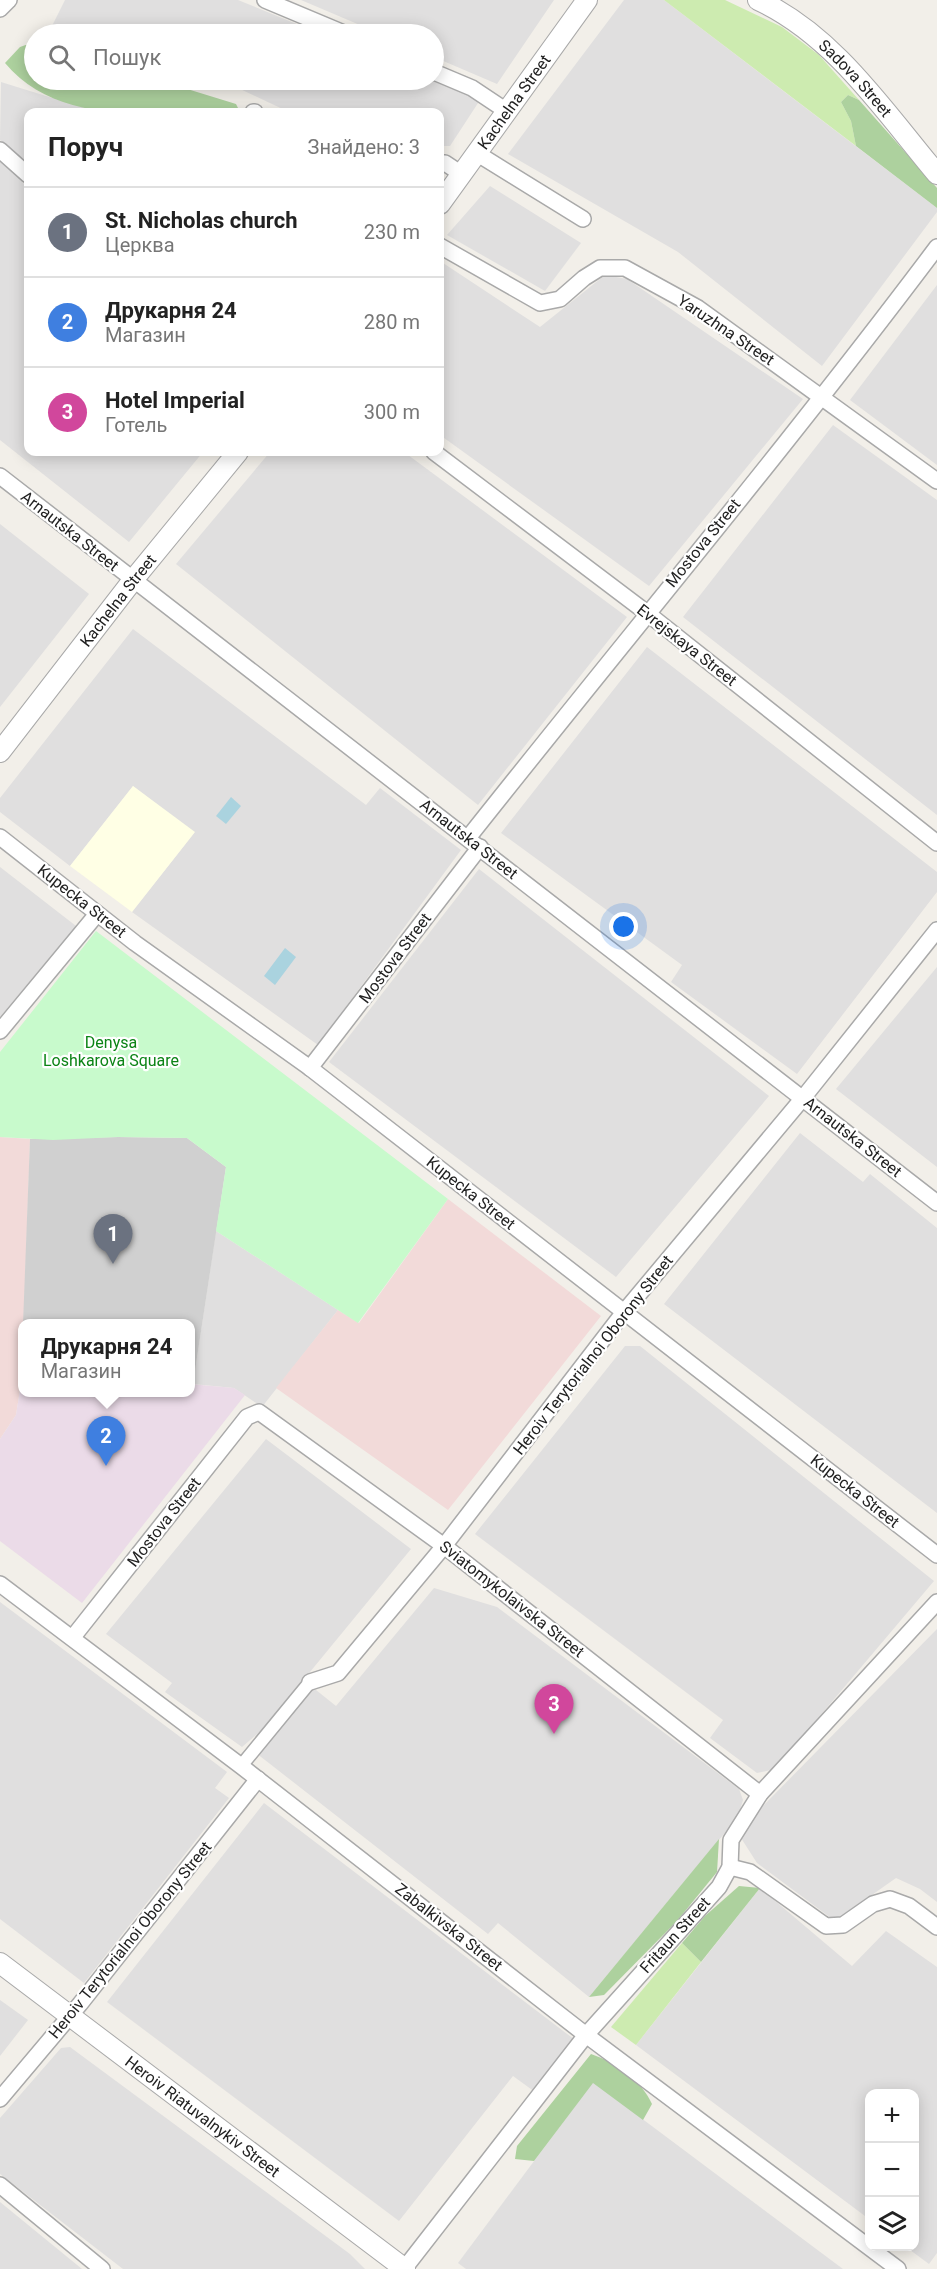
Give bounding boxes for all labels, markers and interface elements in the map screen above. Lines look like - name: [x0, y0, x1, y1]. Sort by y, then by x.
- search box: [24, 24, 444, 90]
- street label: Sadova Street: [815, 35, 896, 121]
- icon: search: [45, 41, 78, 74]
- text: Пошук: [93, 45, 161, 70]
- street label: Kachelna Street: [473, 51, 554, 153]
- text: Поруч: [48, 132, 123, 162]
- text: Знайдено: 3: [308, 135, 420, 159]
- text: St. Nicholas church: [105, 208, 298, 233]
- text: 1: [62, 220, 73, 244]
- text: 230 m: [364, 220, 420, 244]
- text: Церква: [105, 233, 175, 257]
- street label: Yaruzhna Street: [674, 291, 778, 369]
- text: Друкарня 24: [105, 298, 237, 323]
- text: 2: [62, 310, 73, 334]
- text: 280 m: [364, 310, 420, 334]
- text: Магазин: [105, 323, 186, 347]
- text: Hotel Imperial: [105, 388, 245, 413]
- text: 3: [62, 400, 73, 424]
- text: 300 m: [364, 400, 420, 424]
- text: Готель: [105, 413, 167, 437]
- street label: Arnautska Street: [17, 487, 123, 575]
- street label: Mostova Street: [662, 495, 744, 591]
- street label: Kachelna Street: [76, 550, 160, 650]
- street label: Evrejskaya Street: [633, 600, 741, 690]
- street label: Arnautska Street: [416, 795, 522, 883]
- street label: Kupecka Street: [34, 860, 130, 942]
- street label: Mostova Street: [355, 909, 435, 1007]
- your location: [609, 912, 638, 941]
- park label: Denysa Loshkarova Square: [43, 1033, 179, 1070]
- street label: Arnautska Street: [800, 1093, 906, 1181]
- street label: Kupecka Street: [423, 1152, 519, 1234]
- pin: 1: [94, 1214, 132, 1264]
- street label: Heroiv Terytorialnoi Oborony Street: [509, 1251, 677, 1459]
- popup: [18, 1319, 195, 1397]
- text: Друкарня 24: [41, 1334, 172, 1359]
- text: Магазин: [41, 1359, 121, 1383]
- pin: 2: [86, 1416, 126, 1466]
- street label: Kupecka Street: [807, 1450, 903, 1532]
- street label: Mostova Street: [123, 1474, 205, 1570]
- street label: Sviatomykolaivska Street: [436, 1537, 588, 1661]
- pin: 3: [534, 1684, 574, 1734]
- street label: Heroiv Terytorialnoi Oborony Street: [45, 1838, 215, 2042]
- street label: Zabalkivska Street: [392, 1879, 506, 1975]
- street label: Fritaun Street: [636, 1893, 714, 1977]
- street label: Heroiv Riatuvalnykiv Street: [122, 2052, 284, 2181]
- map controls: [865, 2089, 919, 2251]
- button: +: [865, 2089, 919, 2143]
- button: −: [865, 2143, 919, 2197]
- button: layers: [865, 2197, 919, 2251]

